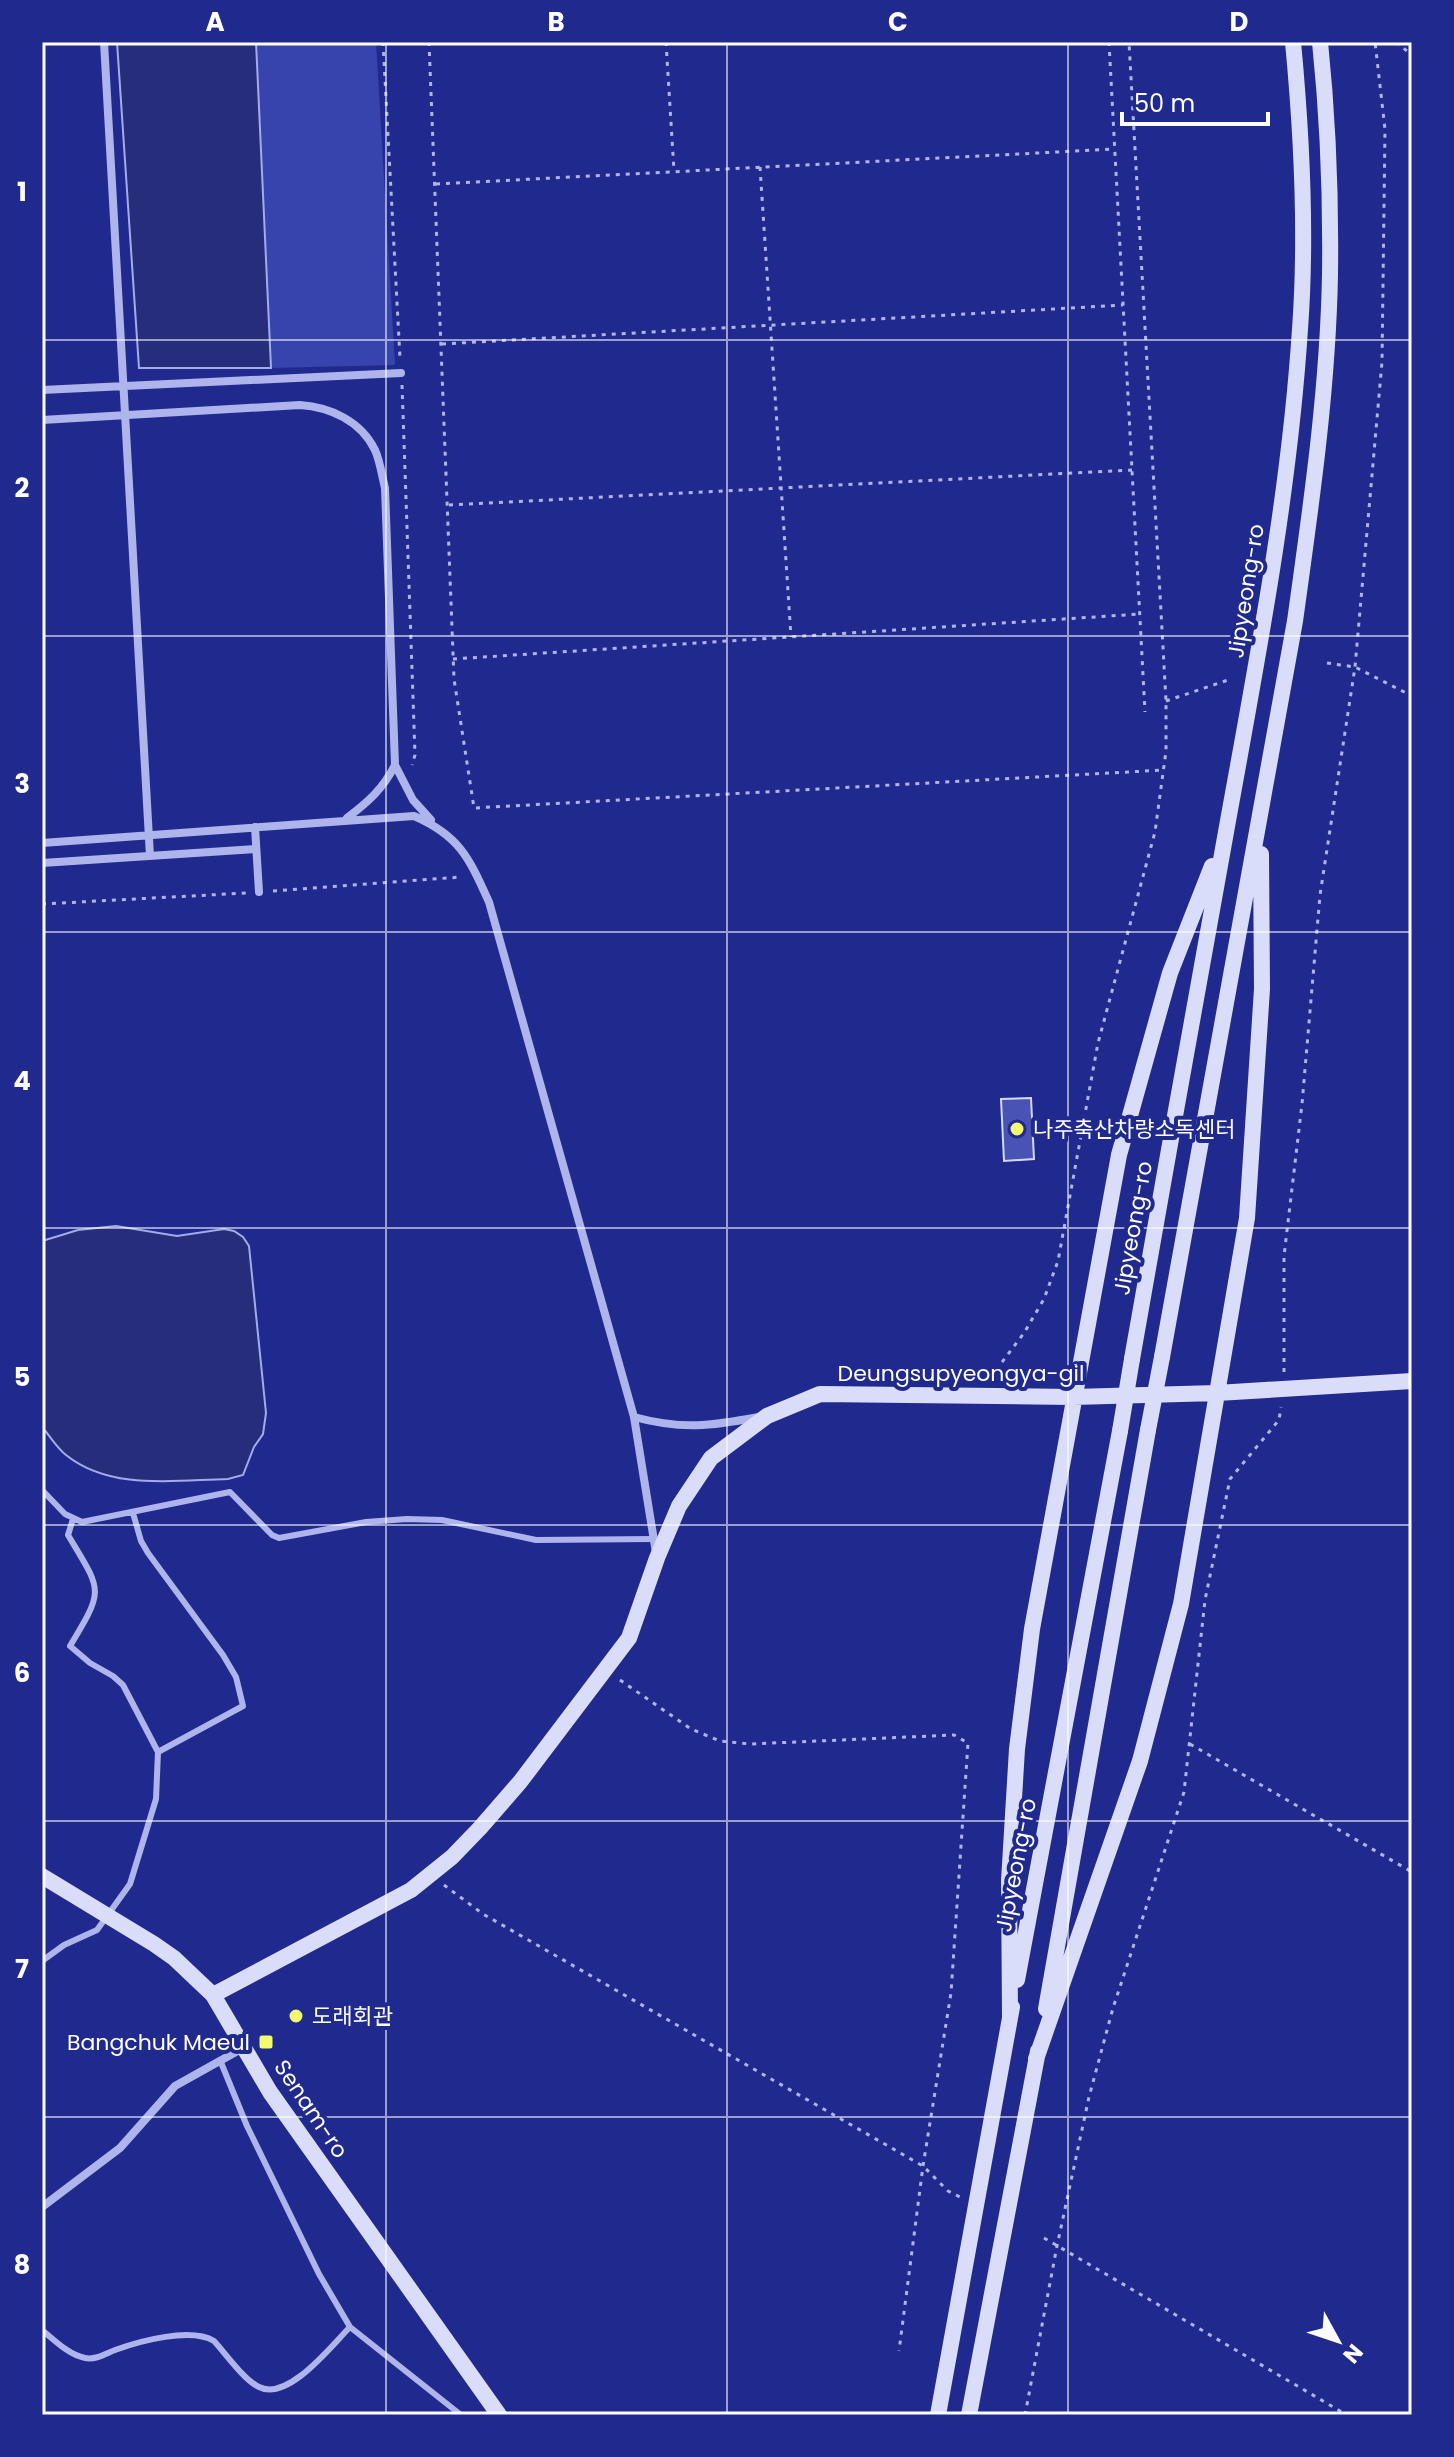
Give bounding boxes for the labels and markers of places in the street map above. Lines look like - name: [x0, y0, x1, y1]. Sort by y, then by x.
- place label: 나주축산차량소독센터: [1033, 1114, 1235, 1145]
- marker: 나주축산차량소독센터: [1008, 1120, 1026, 1138]
- place label: 도래회관: [312, 2001, 393, 2032]
- marker: 도래회관: [287, 2007, 305, 2025]
- place label: Bangchuk Maeul: [67, 2027, 250, 2058]
- marker: Bangchuk Maeul: [257, 2033, 275, 2051]

